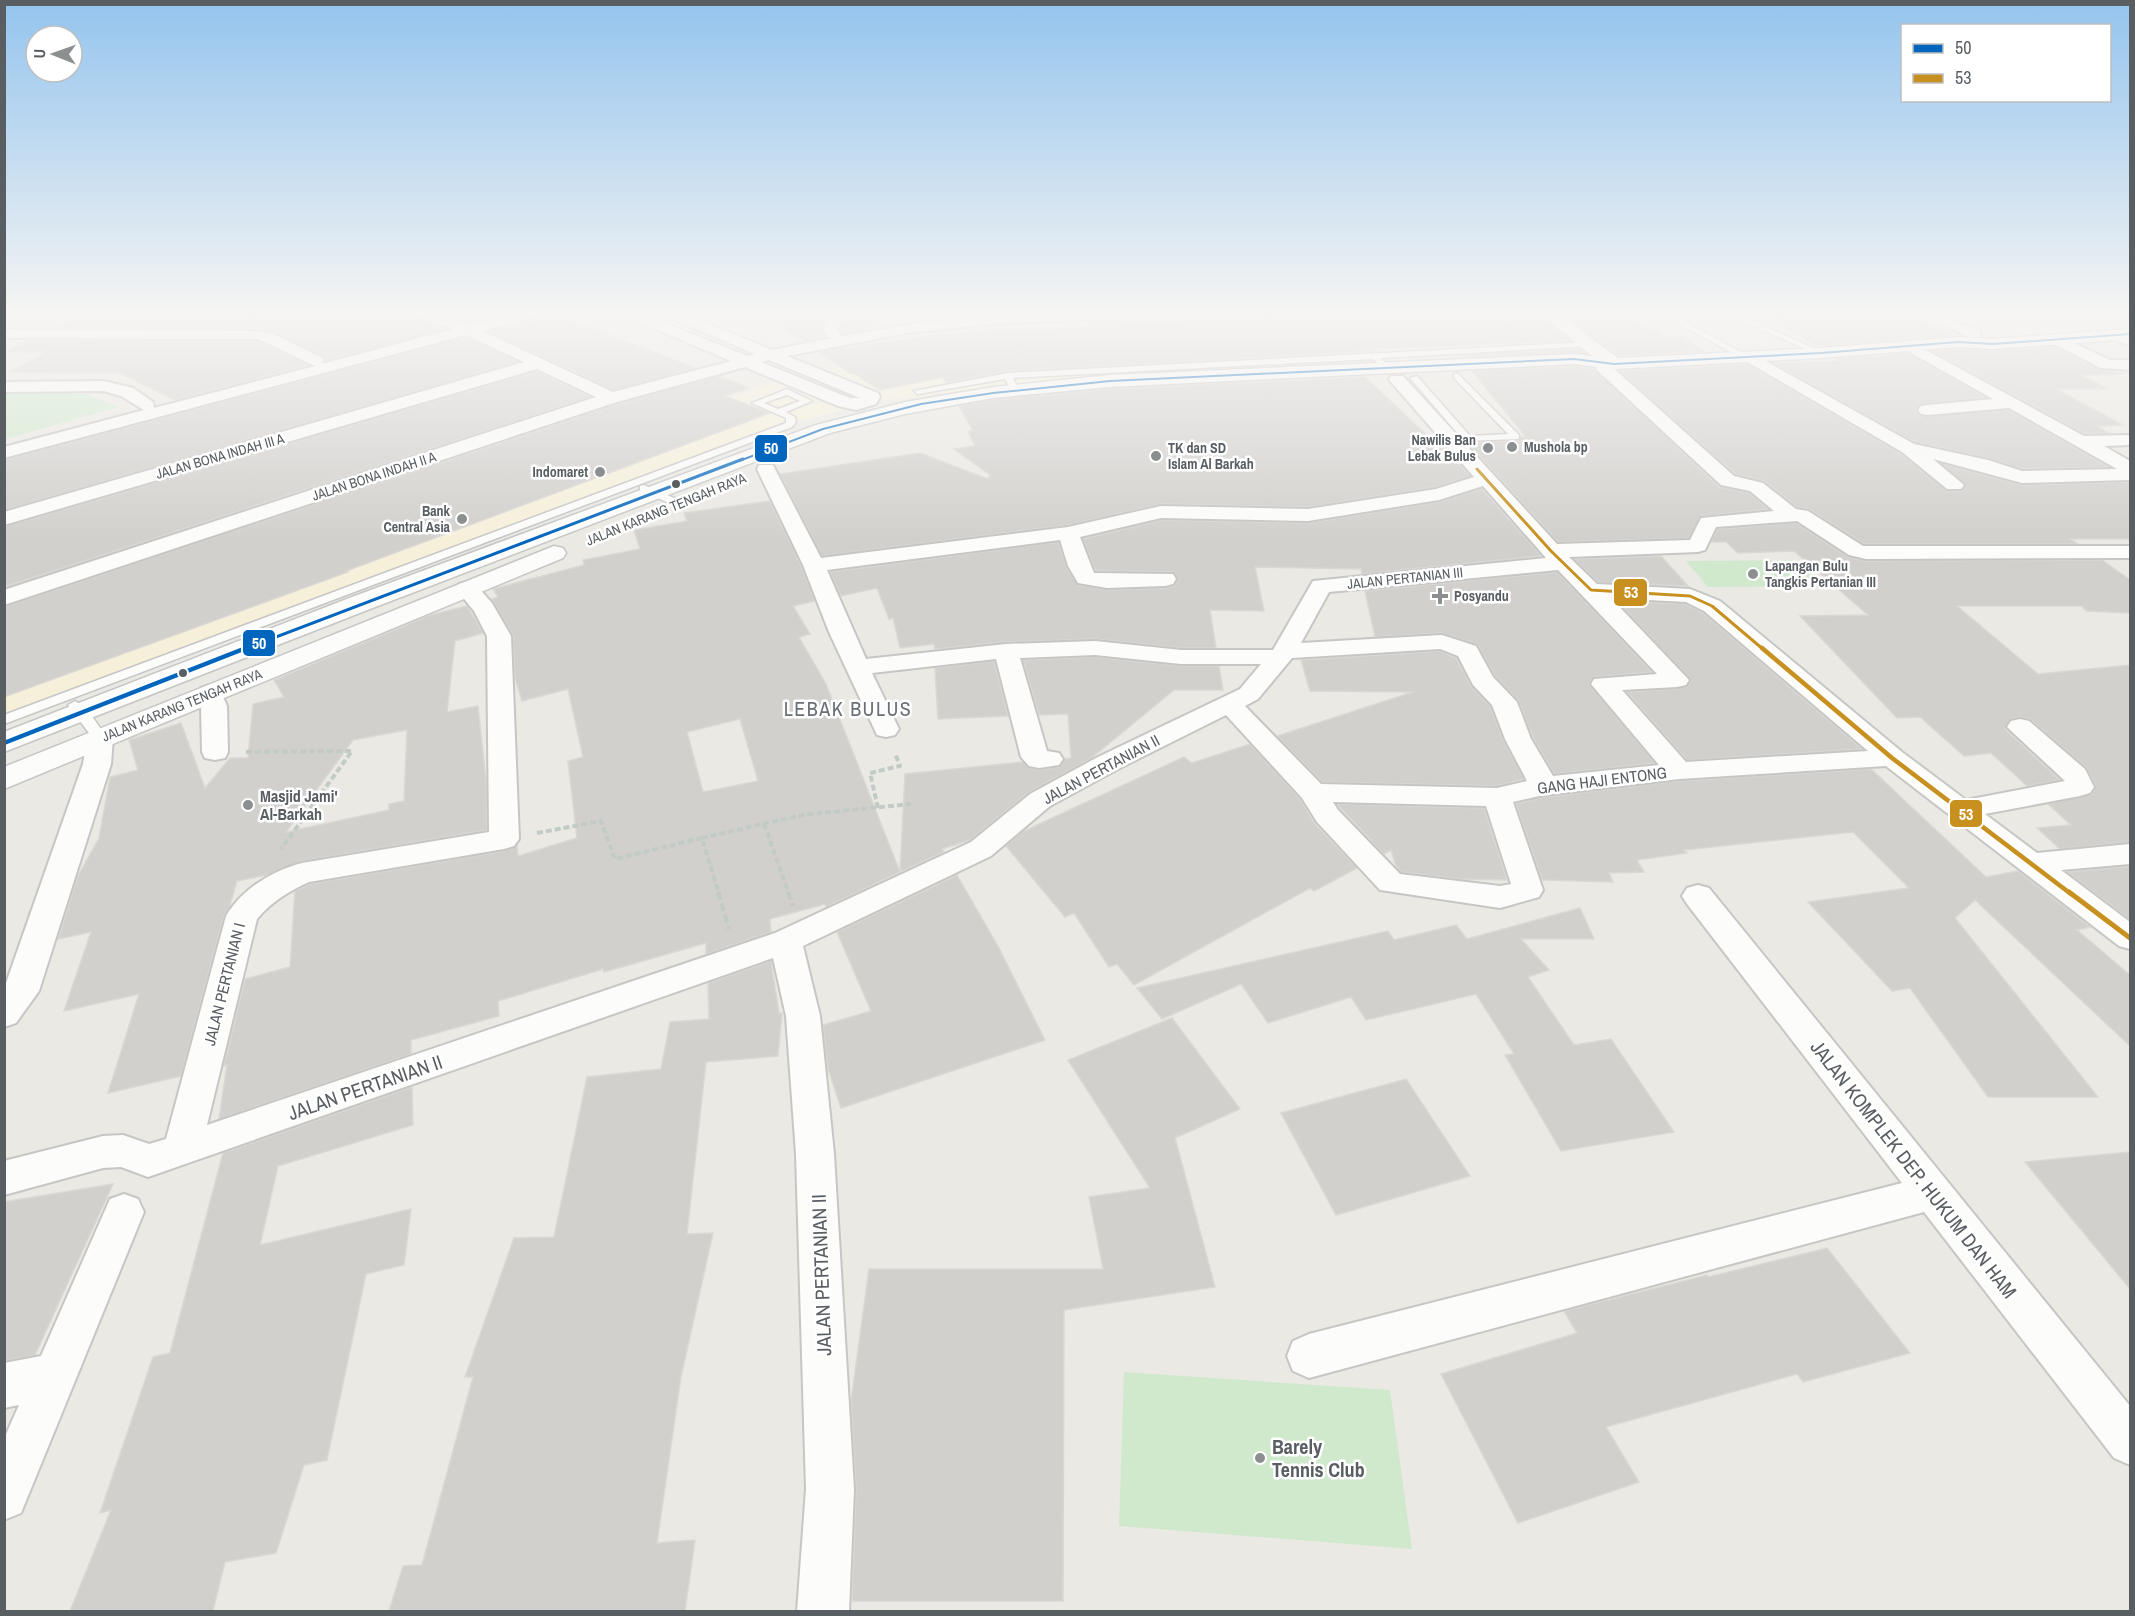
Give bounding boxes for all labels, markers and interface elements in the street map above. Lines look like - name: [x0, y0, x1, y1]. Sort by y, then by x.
- north arrow: [24, 24, 84, 84]
- legend: [1901, 24, 2111, 102]
- text: 50: [1955, 35, 1971, 60]
- text: U: [28, 49, 50, 59]
- text: 53: [1955, 65, 1971, 90]
- street label: JALAN BONA INDAH III A: [154, 429, 287, 483]
- place label: Nawilis Ban Lebak Bulus: [1408, 431, 1476, 465]
- line badge: 50: [754, 434, 788, 463]
- text: 50: [764, 437, 778, 459]
- place label: Mushola bp: [1524, 438, 1588, 456]
- place label: TK dan SD Islam Al Barkah: [1168, 439, 1254, 473]
- marker: Mushola bp: [1505, 440, 1519, 454]
- marker: Nawilis Ban Lebak Bulus: [1481, 441, 1495, 455]
- street label: JALAN BONA INDAH II A: [310, 447, 439, 505]
- marker: TK dan SD Islam Al Barkah: [1149, 449, 1163, 463]
- place label: Indomaret: [533, 463, 588, 481]
- marker: Indomaret: [593, 465, 607, 479]
- street label: JALAN KARANG TENGAH RAYA: [583, 468, 749, 549]
- unlabelled marker: [670, 478, 682, 490]
- place label: Bank Central Asia: [383, 502, 451, 536]
- marker: Bank Central Asia: [455, 512, 469, 526]
- place label: Lapangan Bulu Tangkis Pertanian III: [1765, 557, 1876, 591]
- street label: JALAN PERTANIAN III: [1346, 563, 1464, 593]
- marker: Lapangan Bulu Tangkis Pertanian III: [1746, 567, 1760, 581]
- line badge: 53: [1613, 578, 1648, 607]
- text: 53: [1624, 581, 1638, 603]
- marker: Posyandu: [1431, 587, 1449, 605]
- place label: Posyandu: [1454, 587, 1509, 605]
- line badge: 50: [242, 629, 276, 657]
- text: 50: [252, 632, 266, 654]
- street label: JALAN KARANG TENGAH RAYA: [99, 664, 265, 745]
- unlabelled marker: [177, 667, 189, 679]
- district label: LEBAK BULUS: [784, 695, 912, 722]
- street label: JALAN PERTANIAN II: [1039, 729, 1163, 809]
- street label: GANG HAJI ENTONG: [1536, 761, 1668, 799]
- place label: Masjid Jami' Al-Barkah: [260, 785, 338, 825]
- marker: Masjid Jami' Al-Barkah: [241, 798, 255, 812]
- line badge: 53: [1949, 799, 1983, 828]
- text: 53: [1959, 803, 1973, 825]
- street label: JALAN PERTANIAN I: [198, 920, 250, 1048]
- street label: JALAN KOMPLEK DEP. HUKUM DAN HAM: [1805, 1034, 2023, 1304]
- street label: JALAN PERTANIAN II: [284, 1048, 446, 1126]
- street label: JALAN PERTANIAN II: [805, 1194, 837, 1356]
- place label: Barely Tennis Club: [1272, 1433, 1365, 1483]
- marker: Barely Tennis Club: [1253, 1451, 1267, 1465]

